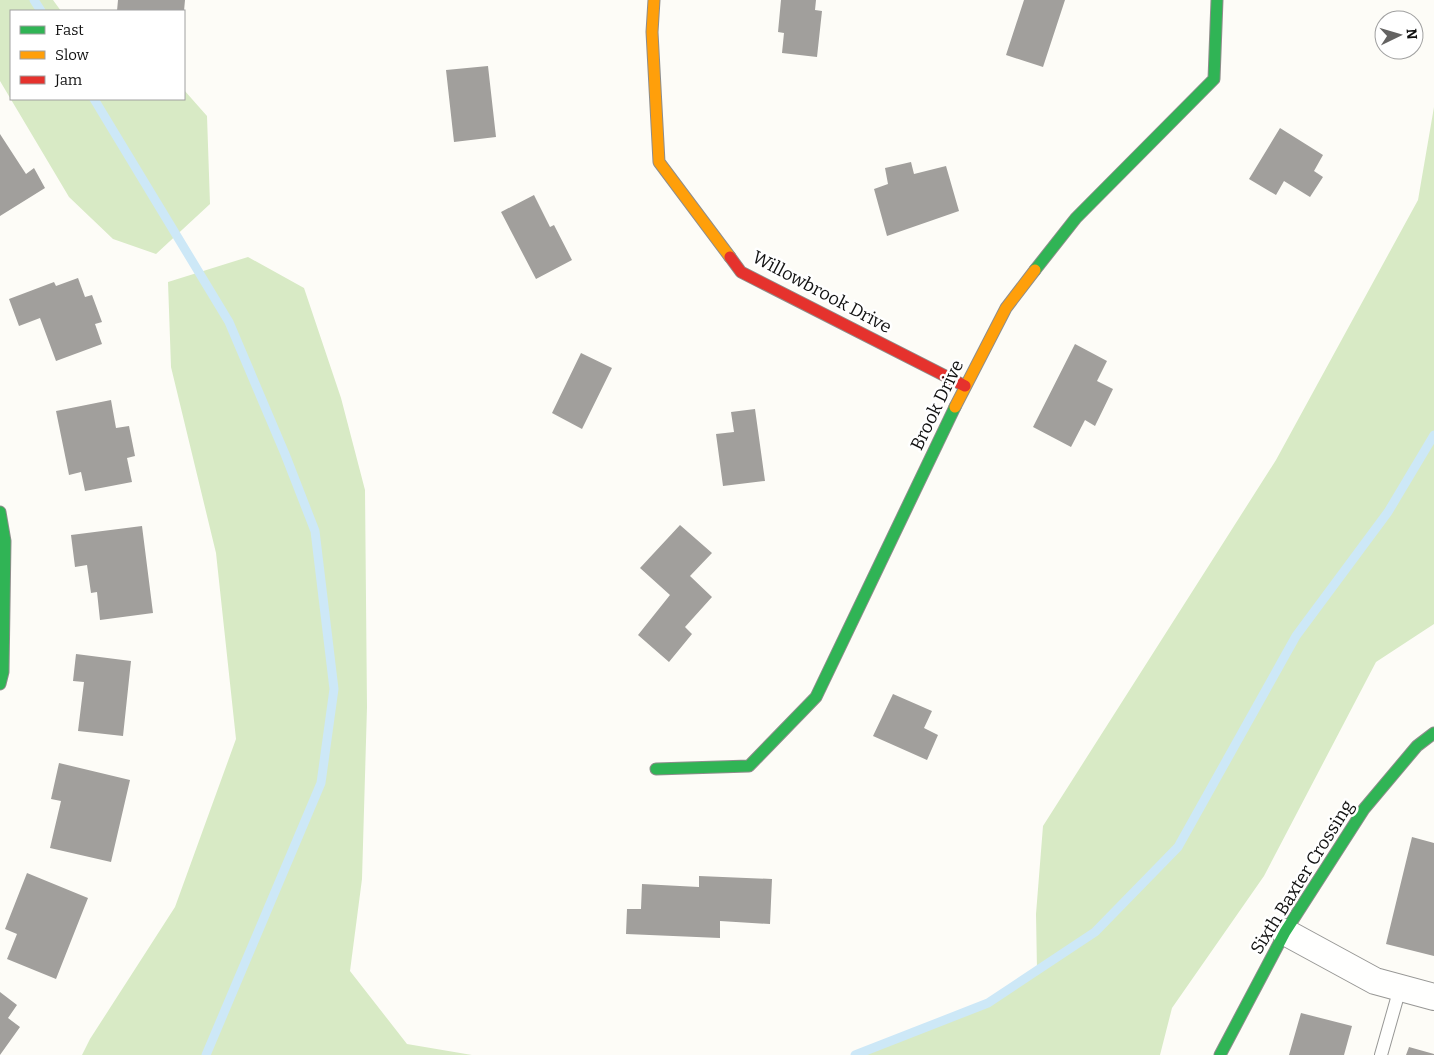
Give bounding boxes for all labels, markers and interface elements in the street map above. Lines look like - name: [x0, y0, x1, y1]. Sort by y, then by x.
- legend: [10, 10, 185, 100]
- north arrow: [1374, 10, 1424, 60]
- text: Fast: [55, 21, 84, 39]
- text: N: [1403, 28, 1420, 40]
- text: Slow: [55, 46, 90, 64]
- text: Jam: [54, 71, 83, 89]
- street label: Willowbrook Drive: [749, 246, 895, 338]
- street label: Brook Drive: [906, 356, 968, 454]
- street label: Sixth Baxter Crossing: [1246, 796, 1358, 958]

